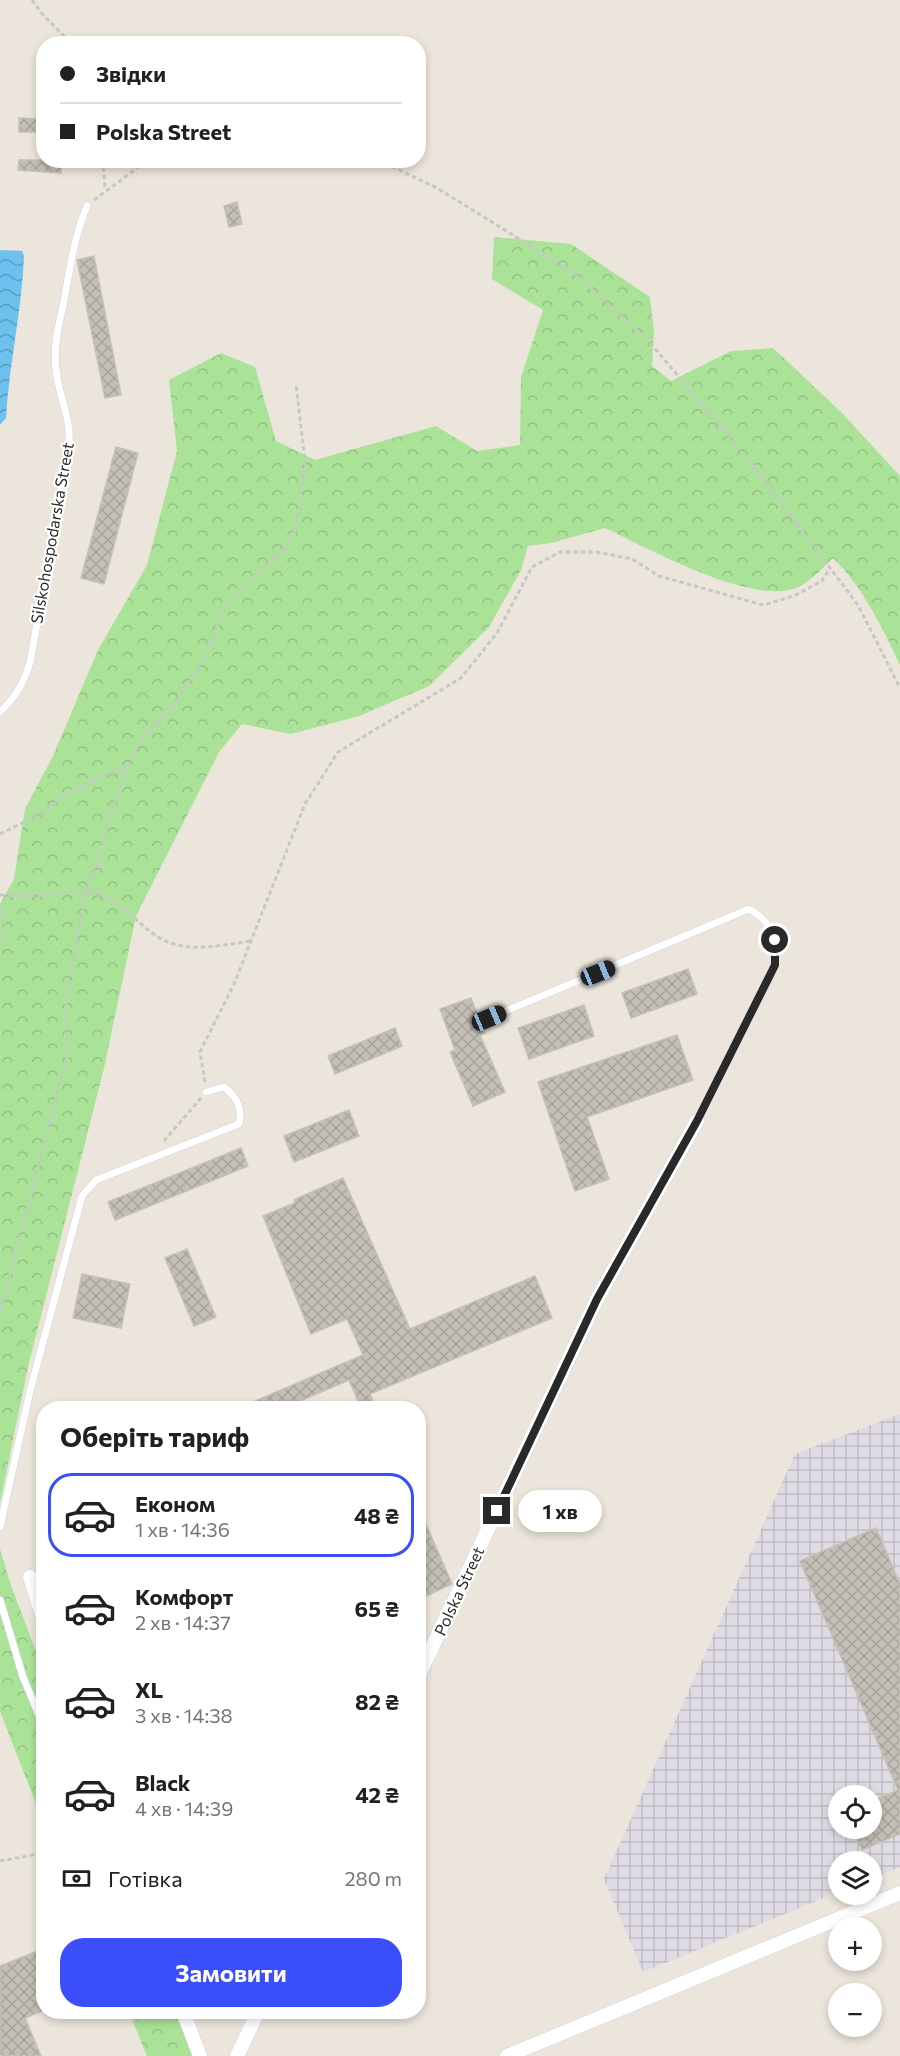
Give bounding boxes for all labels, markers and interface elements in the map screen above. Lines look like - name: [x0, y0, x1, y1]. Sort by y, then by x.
- text: Звідки: [96, 60, 166, 87]
- text: Polska Street: [96, 118, 231, 145]
- street label: Silskohospodarska Street: [26, 440, 77, 625]
- route start: [761, 926, 788, 953]
- car: [578, 958, 618, 988]
- car: [469, 1003, 509, 1033]
- text: Оберіть тариф: [60, 1420, 249, 1453]
- icon: car: [63, 1488, 117, 1542]
- text: Економ: [135, 1490, 215, 1517]
- callout: 1 хв: [518, 1490, 602, 1532]
- route end: [483, 1497, 510, 1524]
- text: 1 хв: [542, 1499, 578, 1523]
- text: 48 ₴: [354, 1502, 399, 1529]
- text: 1 хв · 14:36: [135, 1517, 230, 1541]
- street label: Polska Street: [430, 1543, 488, 1638]
- icon: car: [63, 1581, 117, 1635]
- text: Комфорт: [135, 1583, 233, 1610]
- text: 65 ₴: [355, 1595, 399, 1622]
- text: 2 хв · 14:37: [135, 1610, 231, 1634]
- icon: car: [63, 1674, 117, 1728]
- text: XL: [135, 1676, 163, 1703]
- text: 82 ₴: [355, 1688, 399, 1715]
- text: 3 хв · 14:38: [135, 1703, 233, 1727]
- icon: car: [63, 1767, 117, 1821]
- text: Black: [135, 1769, 190, 1796]
- text: 42 ₴: [355, 1781, 399, 1808]
- map controls: [828, 1785, 882, 2037]
- button: locate: [828, 1785, 882, 1839]
- text: 4 хв · 14:39: [135, 1796, 233, 1820]
- button: layers: [828, 1851, 882, 1905]
- icon: cash: [60, 1862, 93, 1895]
- text: Готівка: [108, 1865, 183, 1892]
- text: 280 m: [344, 1866, 402, 1890]
- button: +: [828, 1917, 882, 1971]
- button: Замовити: [60, 1938, 402, 2007]
- button: −: [828, 1983, 882, 2037]

